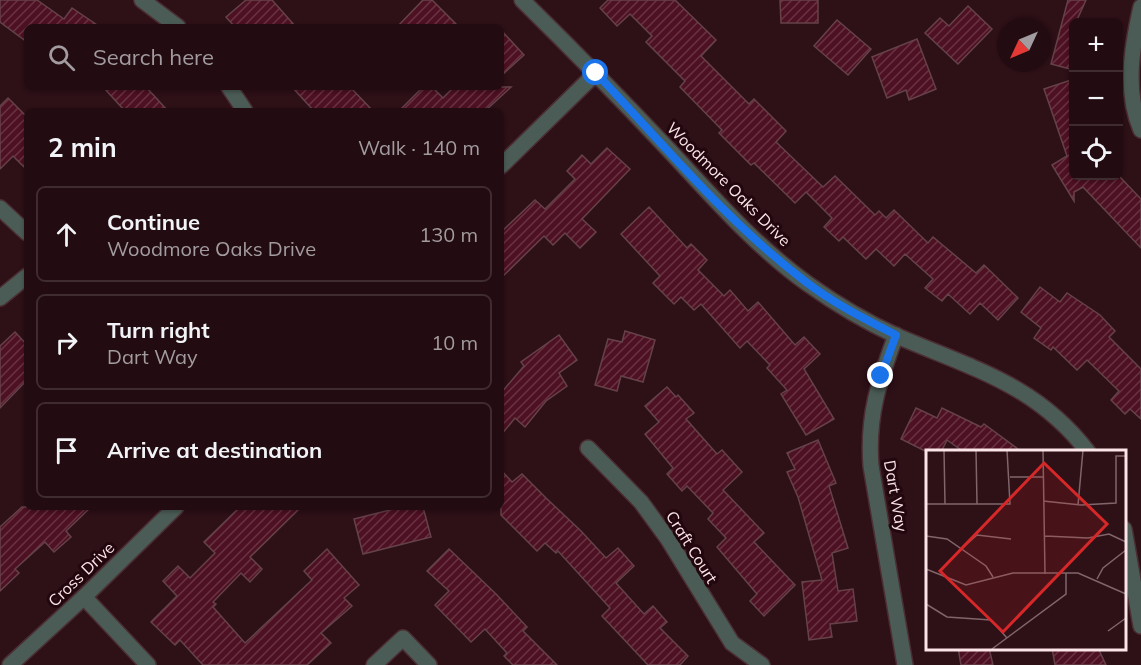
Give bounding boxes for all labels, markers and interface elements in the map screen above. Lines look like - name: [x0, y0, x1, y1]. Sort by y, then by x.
- north arrow: [997, 18, 1051, 72]
- map controls: [1069, 18, 1123, 180]
- button: +: [1069, 18, 1123, 72]
- search box: [24, 24, 504, 90]
- icon: search: [45, 41, 78, 74]
- text: Search here: [93, 43, 214, 71]
- route start: [582, 59, 608, 85]
- button: −: [1069, 72, 1123, 126]
- street label: Woodmore Oaks Drive: [663, 118, 795, 250]
- button: locate: [1069, 126, 1123, 180]
- text: 2 min: [48, 131, 117, 164]
- text: Walk · 140 m: [358, 135, 480, 160]
- text: Continue: [107, 208, 200, 236]
- icon: ahead: [50, 218, 83, 251]
- text: 130 m: [419, 222, 478, 247]
- text: Woodmore Oaks Drive: [107, 236, 316, 261]
- text: Turn right: [107, 316, 210, 344]
- icon: right: [50, 326, 83, 359]
- text: 10 m: [431, 330, 478, 355]
- text: Dart Way: [107, 344, 198, 369]
- route end: [867, 362, 893, 388]
- icon: arrive: [50, 434, 83, 467]
- text: Arrive at destination: [107, 436, 322, 464]
- inset map: [926, 450, 1126, 650]
- street label: Dart Way: [880, 459, 912, 534]
- street label: Craft Court: [662, 507, 722, 587]
- street label: Cross Drive: [44, 537, 118, 611]

